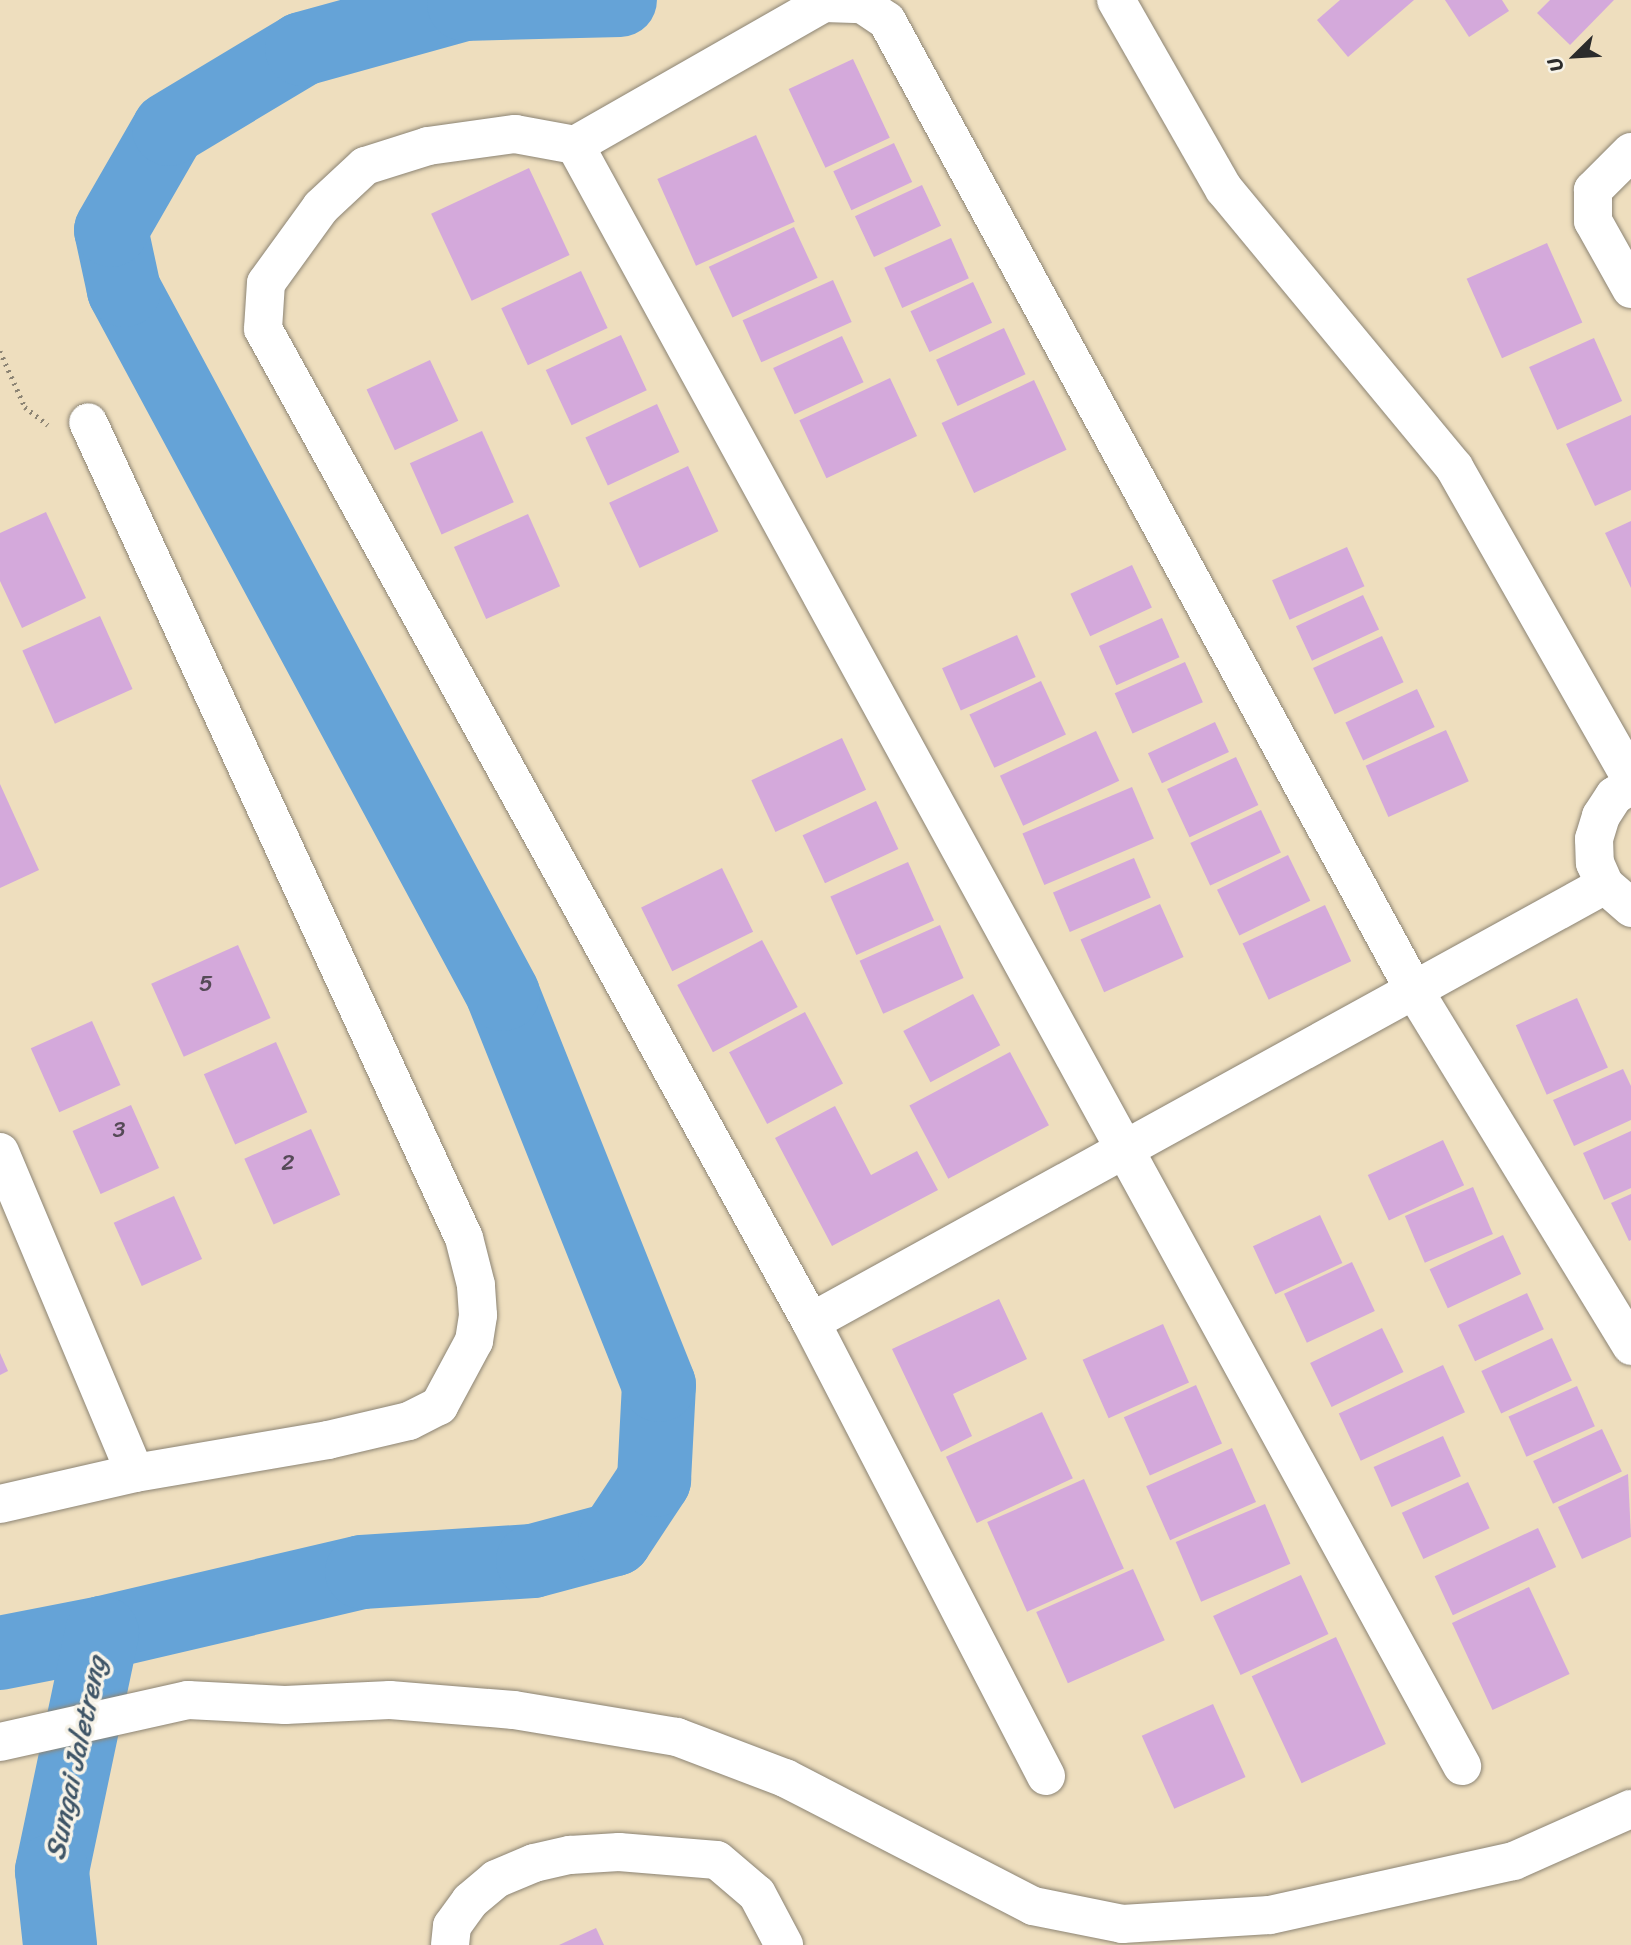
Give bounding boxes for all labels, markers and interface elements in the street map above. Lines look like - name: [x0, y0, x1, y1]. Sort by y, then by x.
- north arrow: [1540, 21, 1610, 91]
- text: U: [1538, 52, 1573, 77]
- house number: 5: [199, 970, 213, 998]
- house number: 3: [113, 1116, 125, 1144]
- house number: 2: [281, 1149, 295, 1177]
- water label: Sungai Jaletreng: [38, 1653, 114, 1863]

